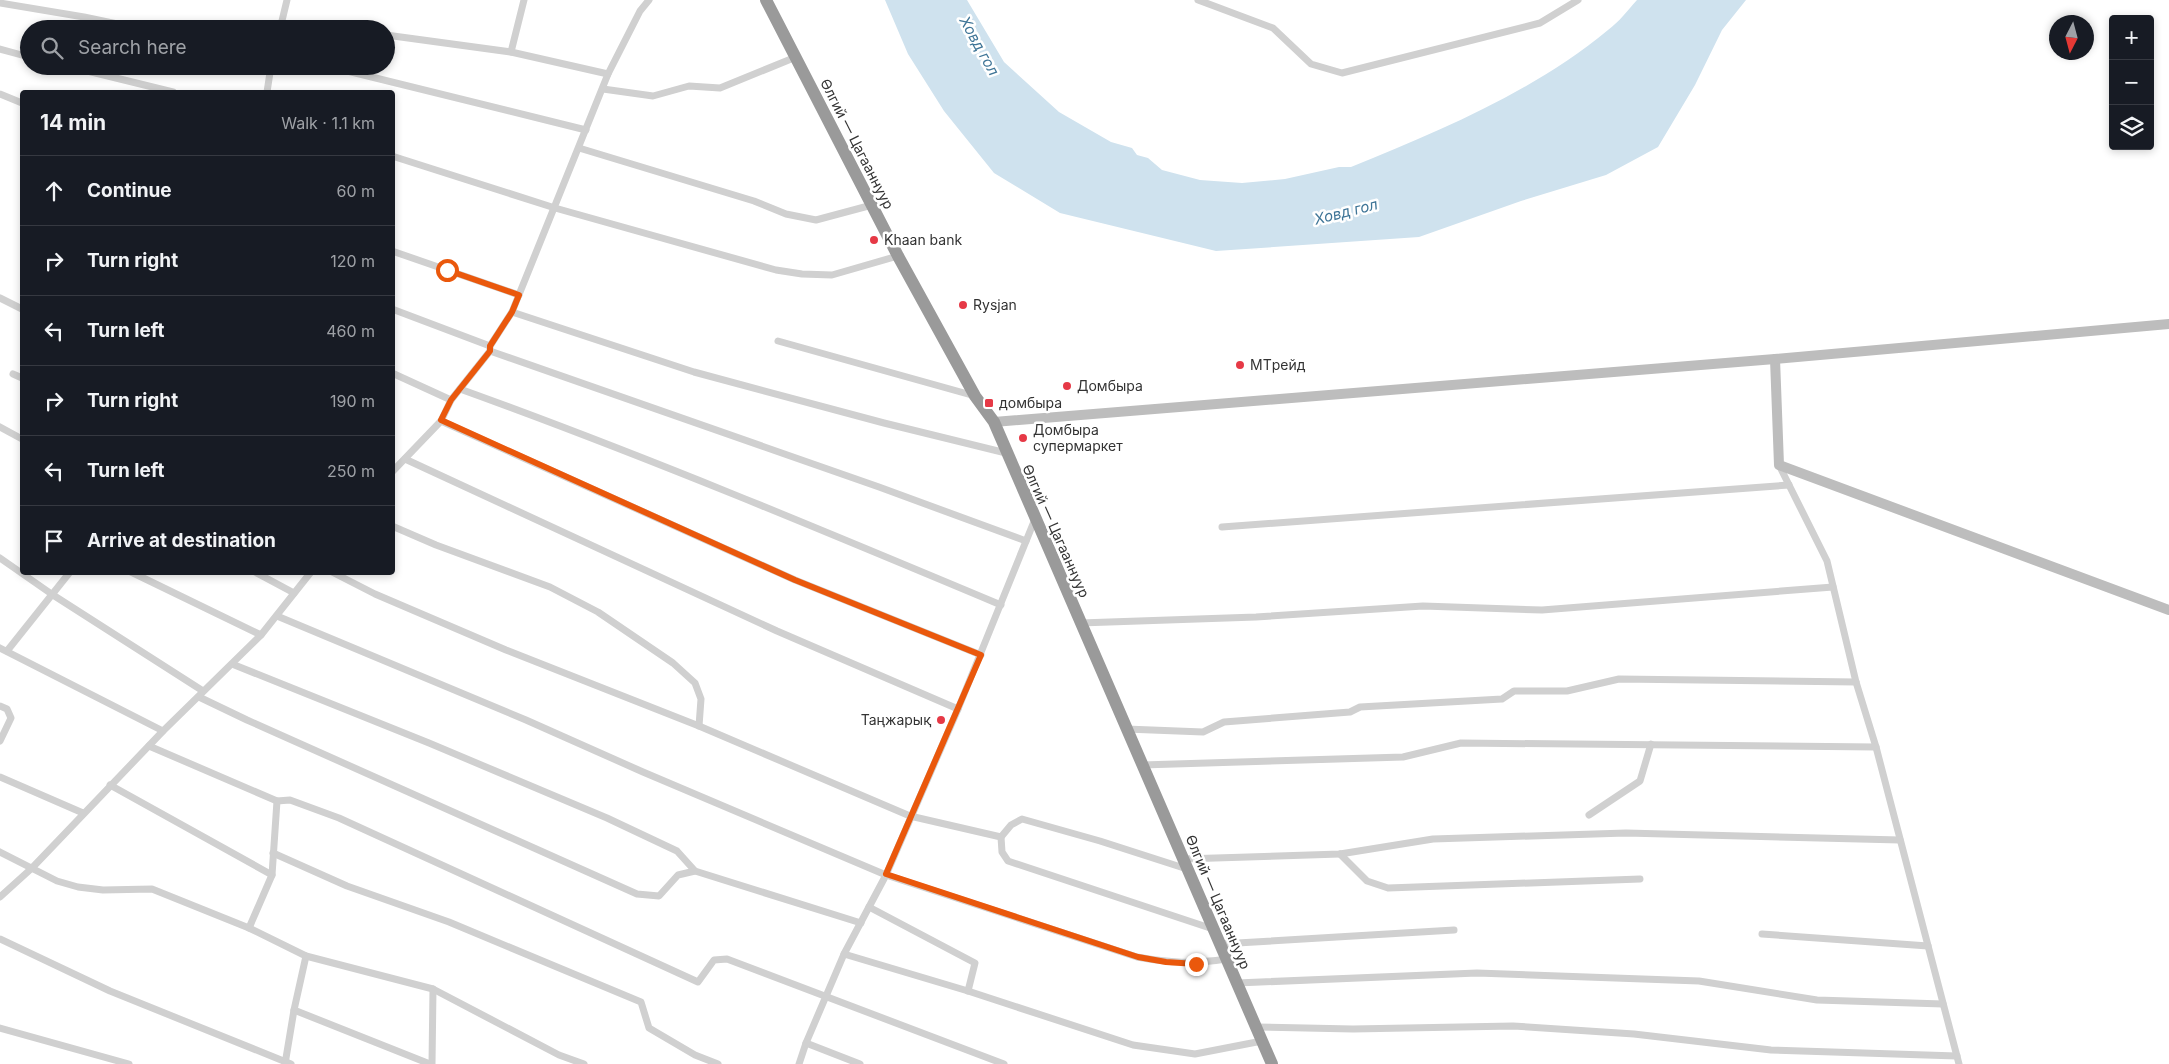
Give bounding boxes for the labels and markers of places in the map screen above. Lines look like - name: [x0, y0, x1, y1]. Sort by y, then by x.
- place label: Khaan bank: [884, 231, 962, 248]
- marker: Khaan bank: [868, 234, 880, 246]
- place label: Rysjan: [973, 296, 1017, 313]
- marker: Rysjan: [957, 299, 969, 311]
- place label: MTрейд: [1250, 356, 1306, 373]
- marker: MTрейд: [1234, 359, 1246, 371]
- place label: Домбыра: [1077, 377, 1143, 394]
- marker: Домбыра: [1061, 380, 1073, 392]
- place label: домбыра: [999, 394, 1062, 411]
- marker: домбыра: [983, 397, 995, 409]
- place label: Домбыра супермаркет: [1033, 421, 1123, 454]
- marker: Домбыра супермаркет: [1017, 432, 1029, 444]
- place label: Таңжарық: [861, 711, 931, 728]
- marker: Таңжарық: [935, 714, 947, 726]

